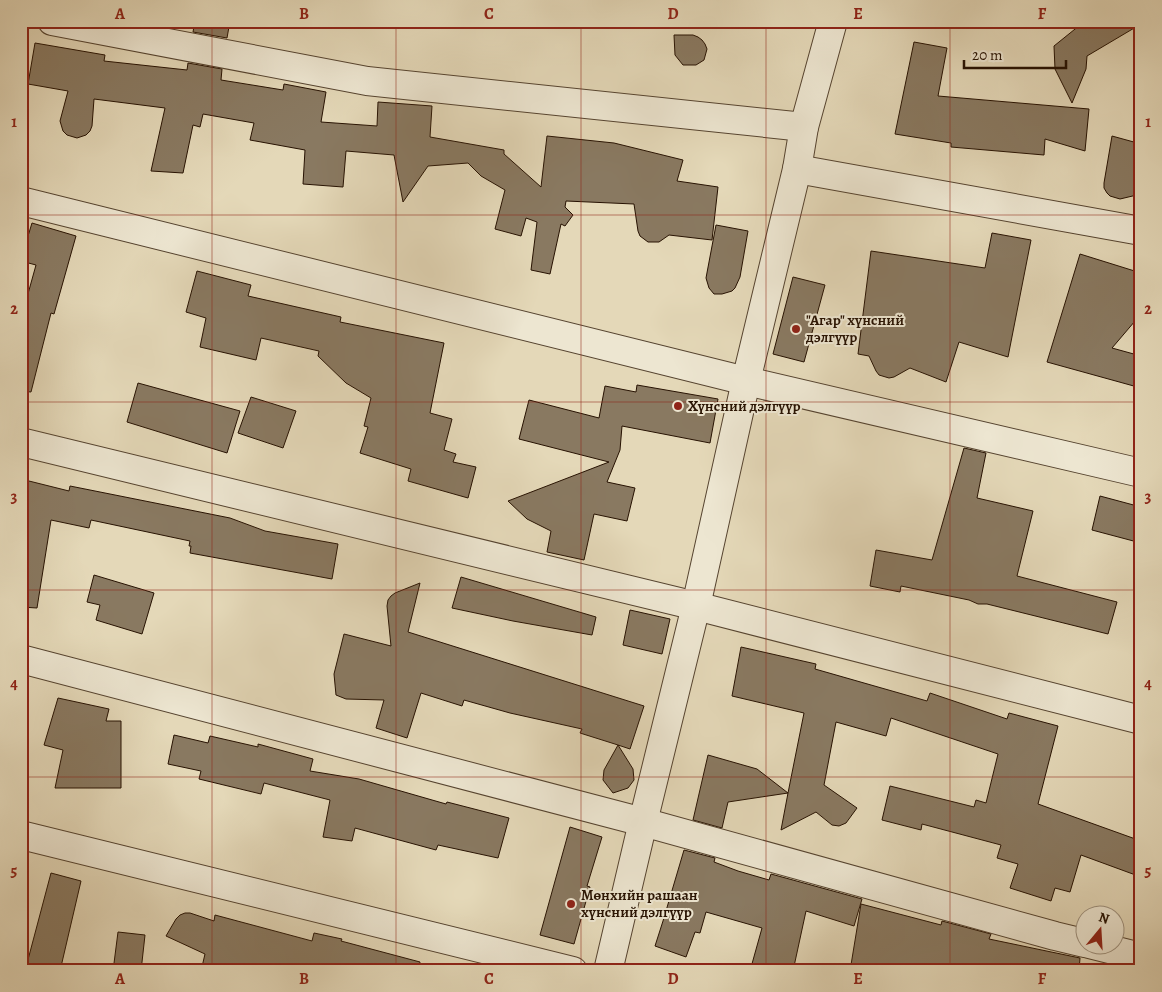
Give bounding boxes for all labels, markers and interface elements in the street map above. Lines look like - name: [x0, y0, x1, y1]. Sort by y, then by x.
- text: A: [114, 3, 126, 25]
- text: B: [299, 3, 309, 25]
- text: C: [484, 3, 494, 25]
- text: D: [667, 3, 679, 25]
- text: E: [853, 3, 863, 25]
- text: F: [1038, 3, 1047, 25]
- scale bar: [964, 38, 1067, 70]
- text: 20 m: [972, 45, 1003, 65]
- text: 1: [11, 111, 17, 133]
- text: 1: [1145, 111, 1151, 133]
- text: 2: [10, 298, 18, 320]
- text: 2: [1144, 298, 1152, 320]
- place label: "Агар" хүнсний дэлгүүр: [805, 310, 904, 347]
- marker: "Агар" хүнсний дэлгүүр: [790, 323, 802, 335]
- place label: Хүнсний дэлгүүр: [688, 396, 801, 416]
- marker: Хүнсний дэлгүүр: [672, 400, 684, 412]
- text: 3: [11, 486, 18, 508]
- text: 3: [1145, 486, 1152, 508]
- text: 4: [10, 673, 18, 695]
- text: 4: [1144, 673, 1152, 695]
- text: 5: [11, 860, 18, 882]
- text: 5: [1145, 860, 1152, 882]
- place label: Мөнхийн рашаан хүнсний дэлгүүр: [581, 885, 698, 922]
- marker: Мөнхийн рашаан хүнсний дэлгүүр: [565, 898, 577, 910]
- north arrow: [1074, 904, 1124, 954]
- text: N: [1096, 908, 1112, 929]
- text: A: [114, 968, 126, 990]
- text: B: [299, 968, 309, 990]
- text: C: [484, 968, 494, 990]
- text: D: [667, 968, 679, 990]
- text: E: [853, 968, 863, 990]
- text: F: [1038, 968, 1047, 990]

